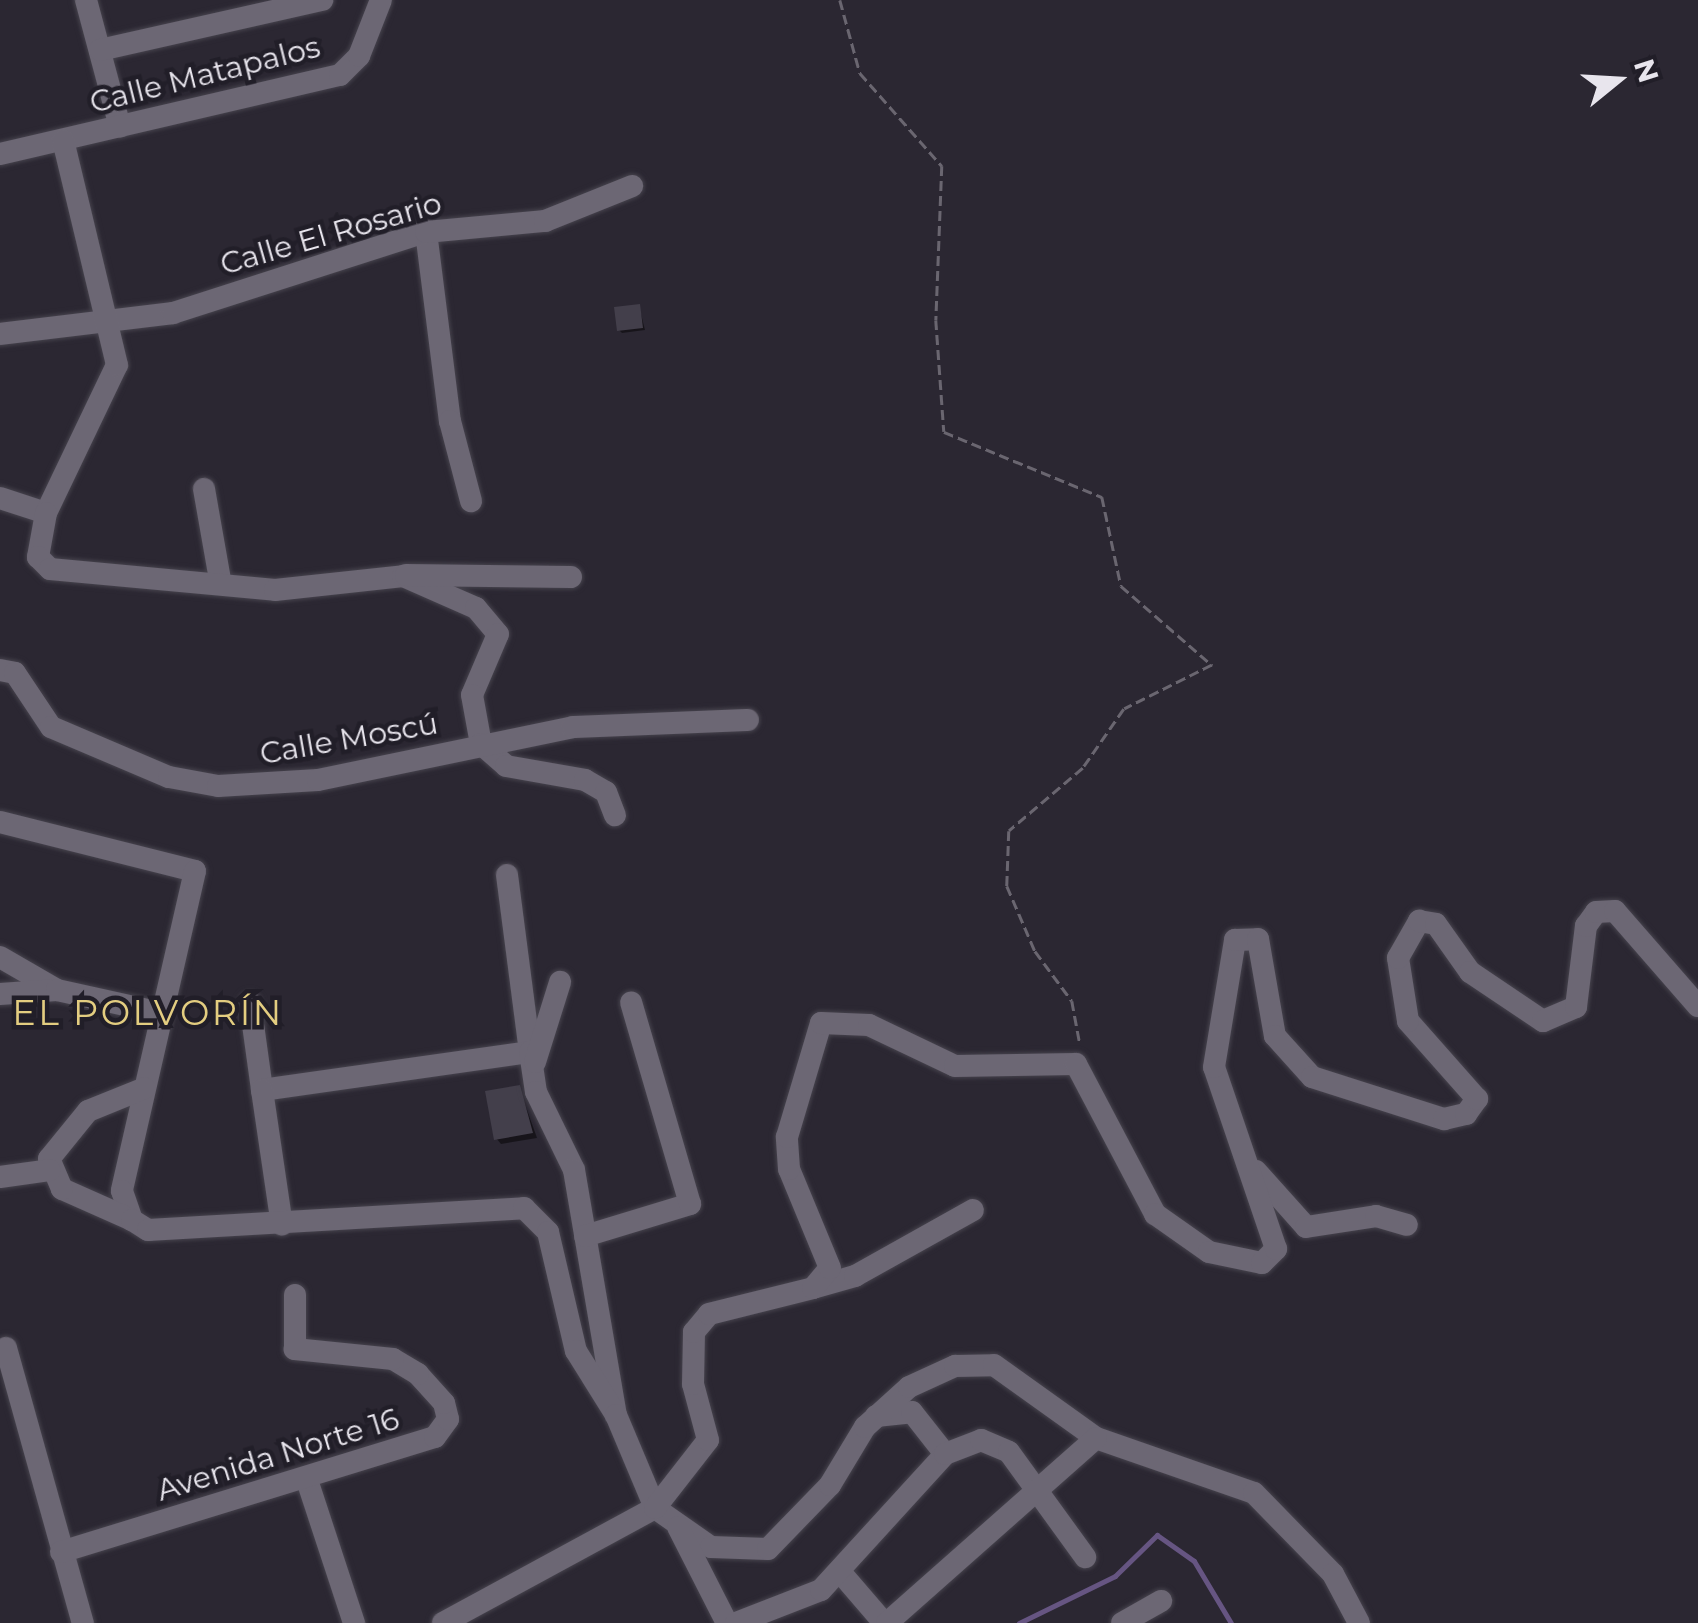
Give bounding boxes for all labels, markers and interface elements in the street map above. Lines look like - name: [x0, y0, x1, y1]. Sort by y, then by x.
- street label: Calle Matapalos: [86, 29, 324, 121]
- north arrow: [1568, 30, 1668, 130]
- text: N: [1627, 55, 1666, 87]
- street label: Calle El Rosario: [216, 185, 446, 283]
- street label: Calle Moscú: [257, 706, 441, 772]
- district label: EL POLVORÍN: [12, 992, 284, 1034]
- street label: Avenida Norte 16: [153, 1401, 403, 1509]

